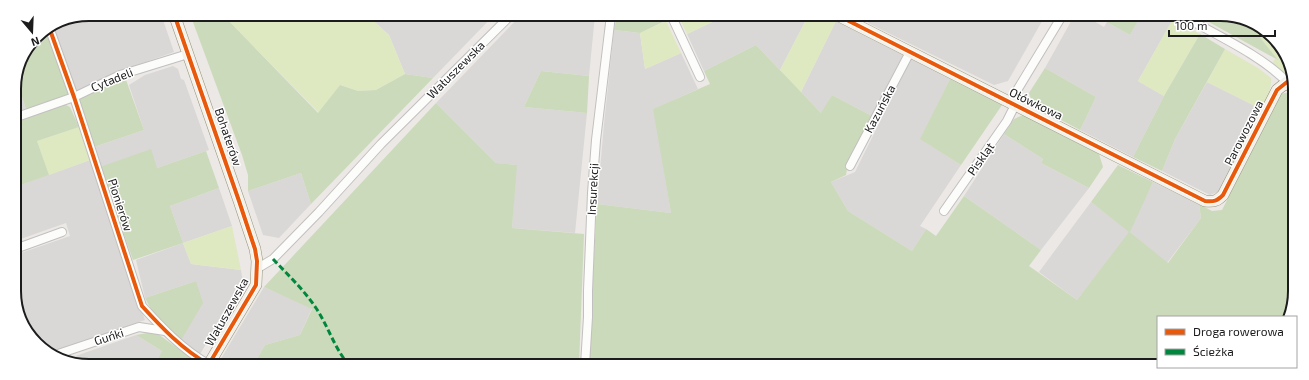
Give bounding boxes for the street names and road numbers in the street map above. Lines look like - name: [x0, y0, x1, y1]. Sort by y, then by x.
- street label: Wałuszewska: [423, 37, 487, 101]
- street label: Cytadeli: [89, 64, 135, 94]
- street label: Kazuńska: [861, 82, 898, 135]
- street label: Ołówkowa: [1007, 84, 1065, 122]
- street label: Parowozowa: [1221, 98, 1265, 167]
- street label: Bohaterów: [213, 106, 245, 167]
- street label: Piskląt: [964, 139, 997, 178]
- street label: Insurekcji: [584, 163, 601, 215]
- street label: Pionierów: [106, 177, 136, 233]
- street label: Wałuszewska: [202, 275, 251, 348]
- street label: Guńki: [92, 325, 125, 347]

